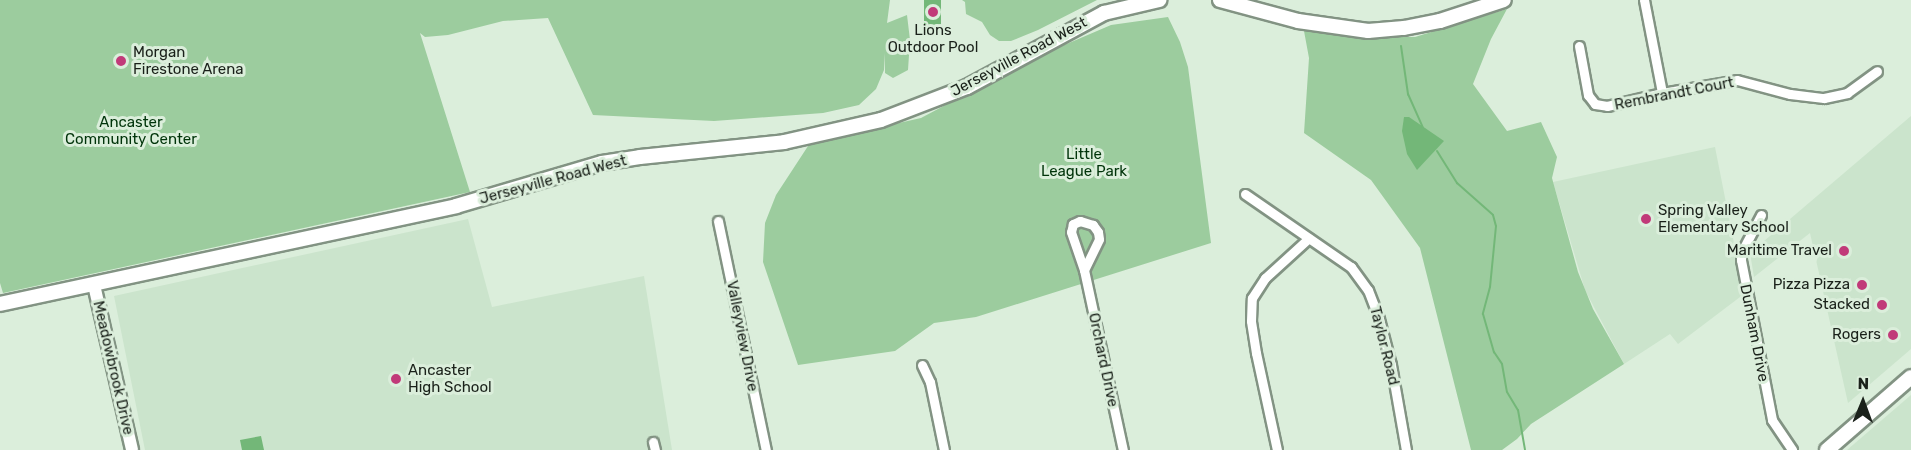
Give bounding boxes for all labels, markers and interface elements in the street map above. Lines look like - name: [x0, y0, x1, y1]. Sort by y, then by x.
- marker: Lions Outdoor Pool: [926, 5, 940, 19]
- street label: Jerseyville Road West: [948, 13, 1090, 101]
- place label: Lions Outdoor Pool: [888, 21, 978, 56]
- place label: Morgan Firestone Arena: [133, 43, 244, 78]
- marker: Morgan Firestone Arena: [114, 54, 128, 68]
- street label: Rembrandt Court: [1613, 74, 1735, 114]
- park label: Ancaster Community Center: [65, 113, 197, 148]
- park label: Little League Park: [1041, 145, 1127, 180]
- street label: Jerseyville Road West: [477, 152, 629, 208]
- place label: Spring Valley Elementary School: [1658, 201, 1789, 236]
- marker: Spring Valley Elementary School: [1639, 212, 1653, 226]
- place label: Maritime Travel: [1726, 242, 1832, 260]
- marker: Maritime Travel: [1837, 244, 1851, 258]
- place label: Pizza Pizza: [1773, 276, 1850, 294]
- marker: Pizza Pizza: [1855, 278, 1869, 292]
- street label: Valleyview Drive: [722, 279, 762, 393]
- street label: Dunham Drive: [1736, 283, 1772, 383]
- place label: Stacked: [1814, 296, 1870, 314]
- marker: Stacked: [1875, 298, 1889, 312]
- street label: Meadowbrook Drive: [89, 299, 137, 437]
- street label: Taylor Road: [1365, 305, 1403, 387]
- street label: Orchard Drive: [1084, 311, 1122, 409]
- place label: Rogers: [1832, 326, 1881, 344]
- marker: Rogers: [1886, 328, 1900, 342]
- place label: Ancaster High School: [408, 361, 492, 396]
- marker: Ancaster High School: [389, 372, 403, 386]
- north arrow: [1833, 372, 1893, 432]
- text: N: [1857, 374, 1869, 393]

